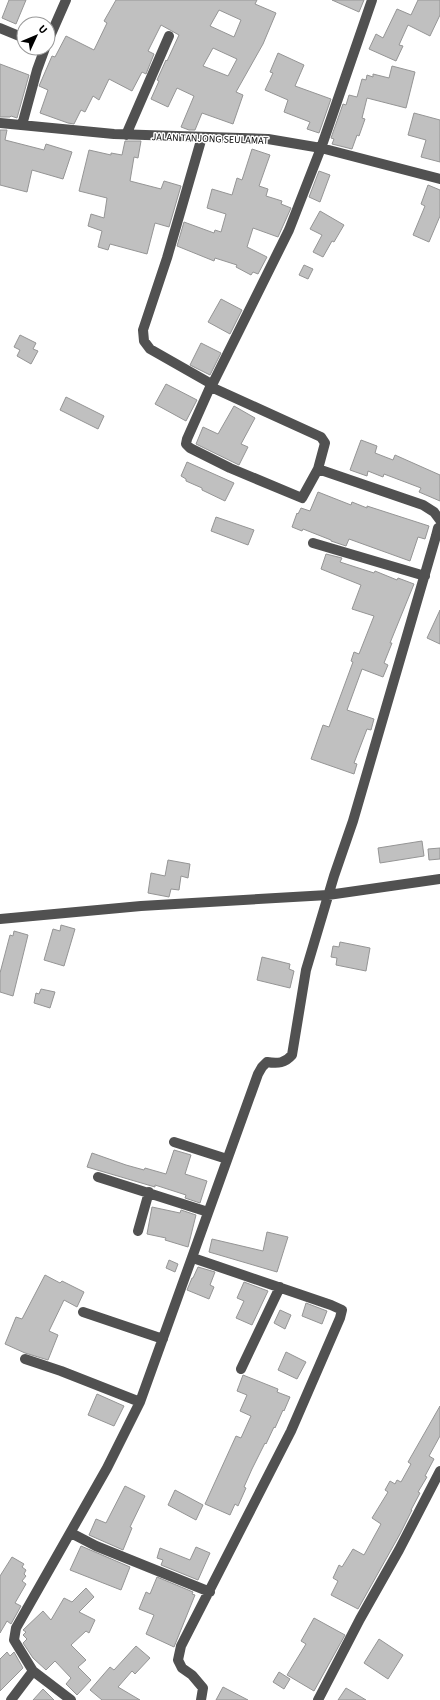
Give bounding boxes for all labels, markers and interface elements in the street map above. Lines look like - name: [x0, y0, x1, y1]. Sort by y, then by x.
- north arrow: [16, 16, 56, 56]
- text: U: [35, 22, 51, 37]
- street label: JALAN TANJONG SEULAMAT: [151, 130, 269, 148]

